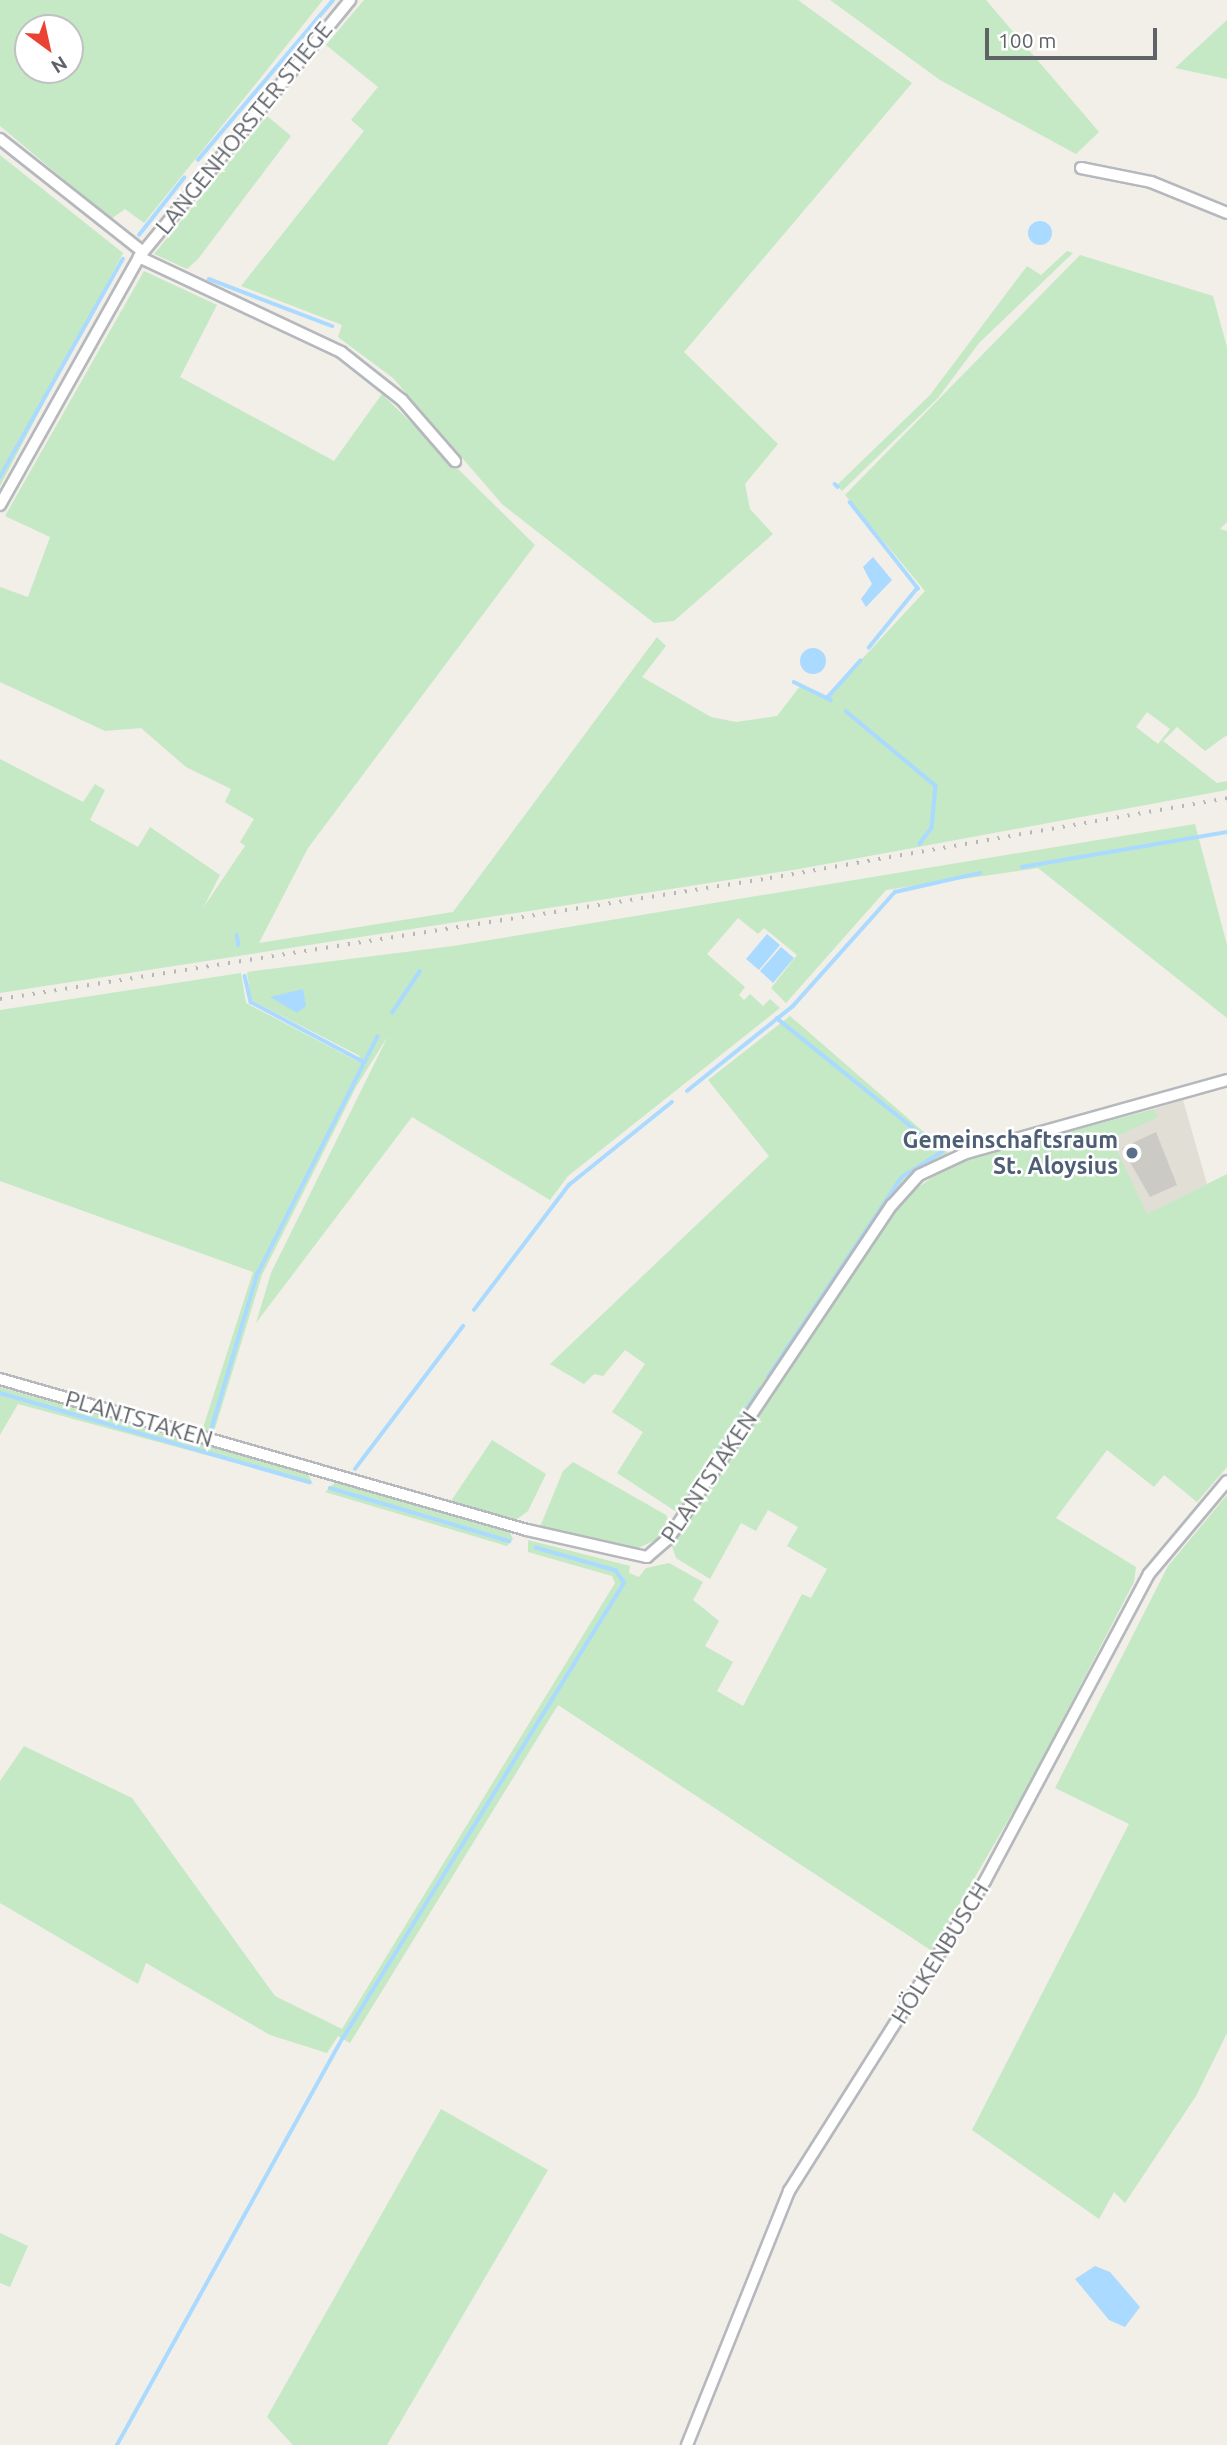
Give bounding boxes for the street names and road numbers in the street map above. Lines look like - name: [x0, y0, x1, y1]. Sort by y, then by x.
- street label: LANGENHORSTER STIEGE: [150, 16, 338, 240]
- street label: PLANTSTAKEN: [62, 1385, 216, 1453]
- street label: PLANTSTAKEN: [655, 1406, 763, 1548]
- street label: HÖLKENBUSCH: [886, 1877, 994, 2029]

